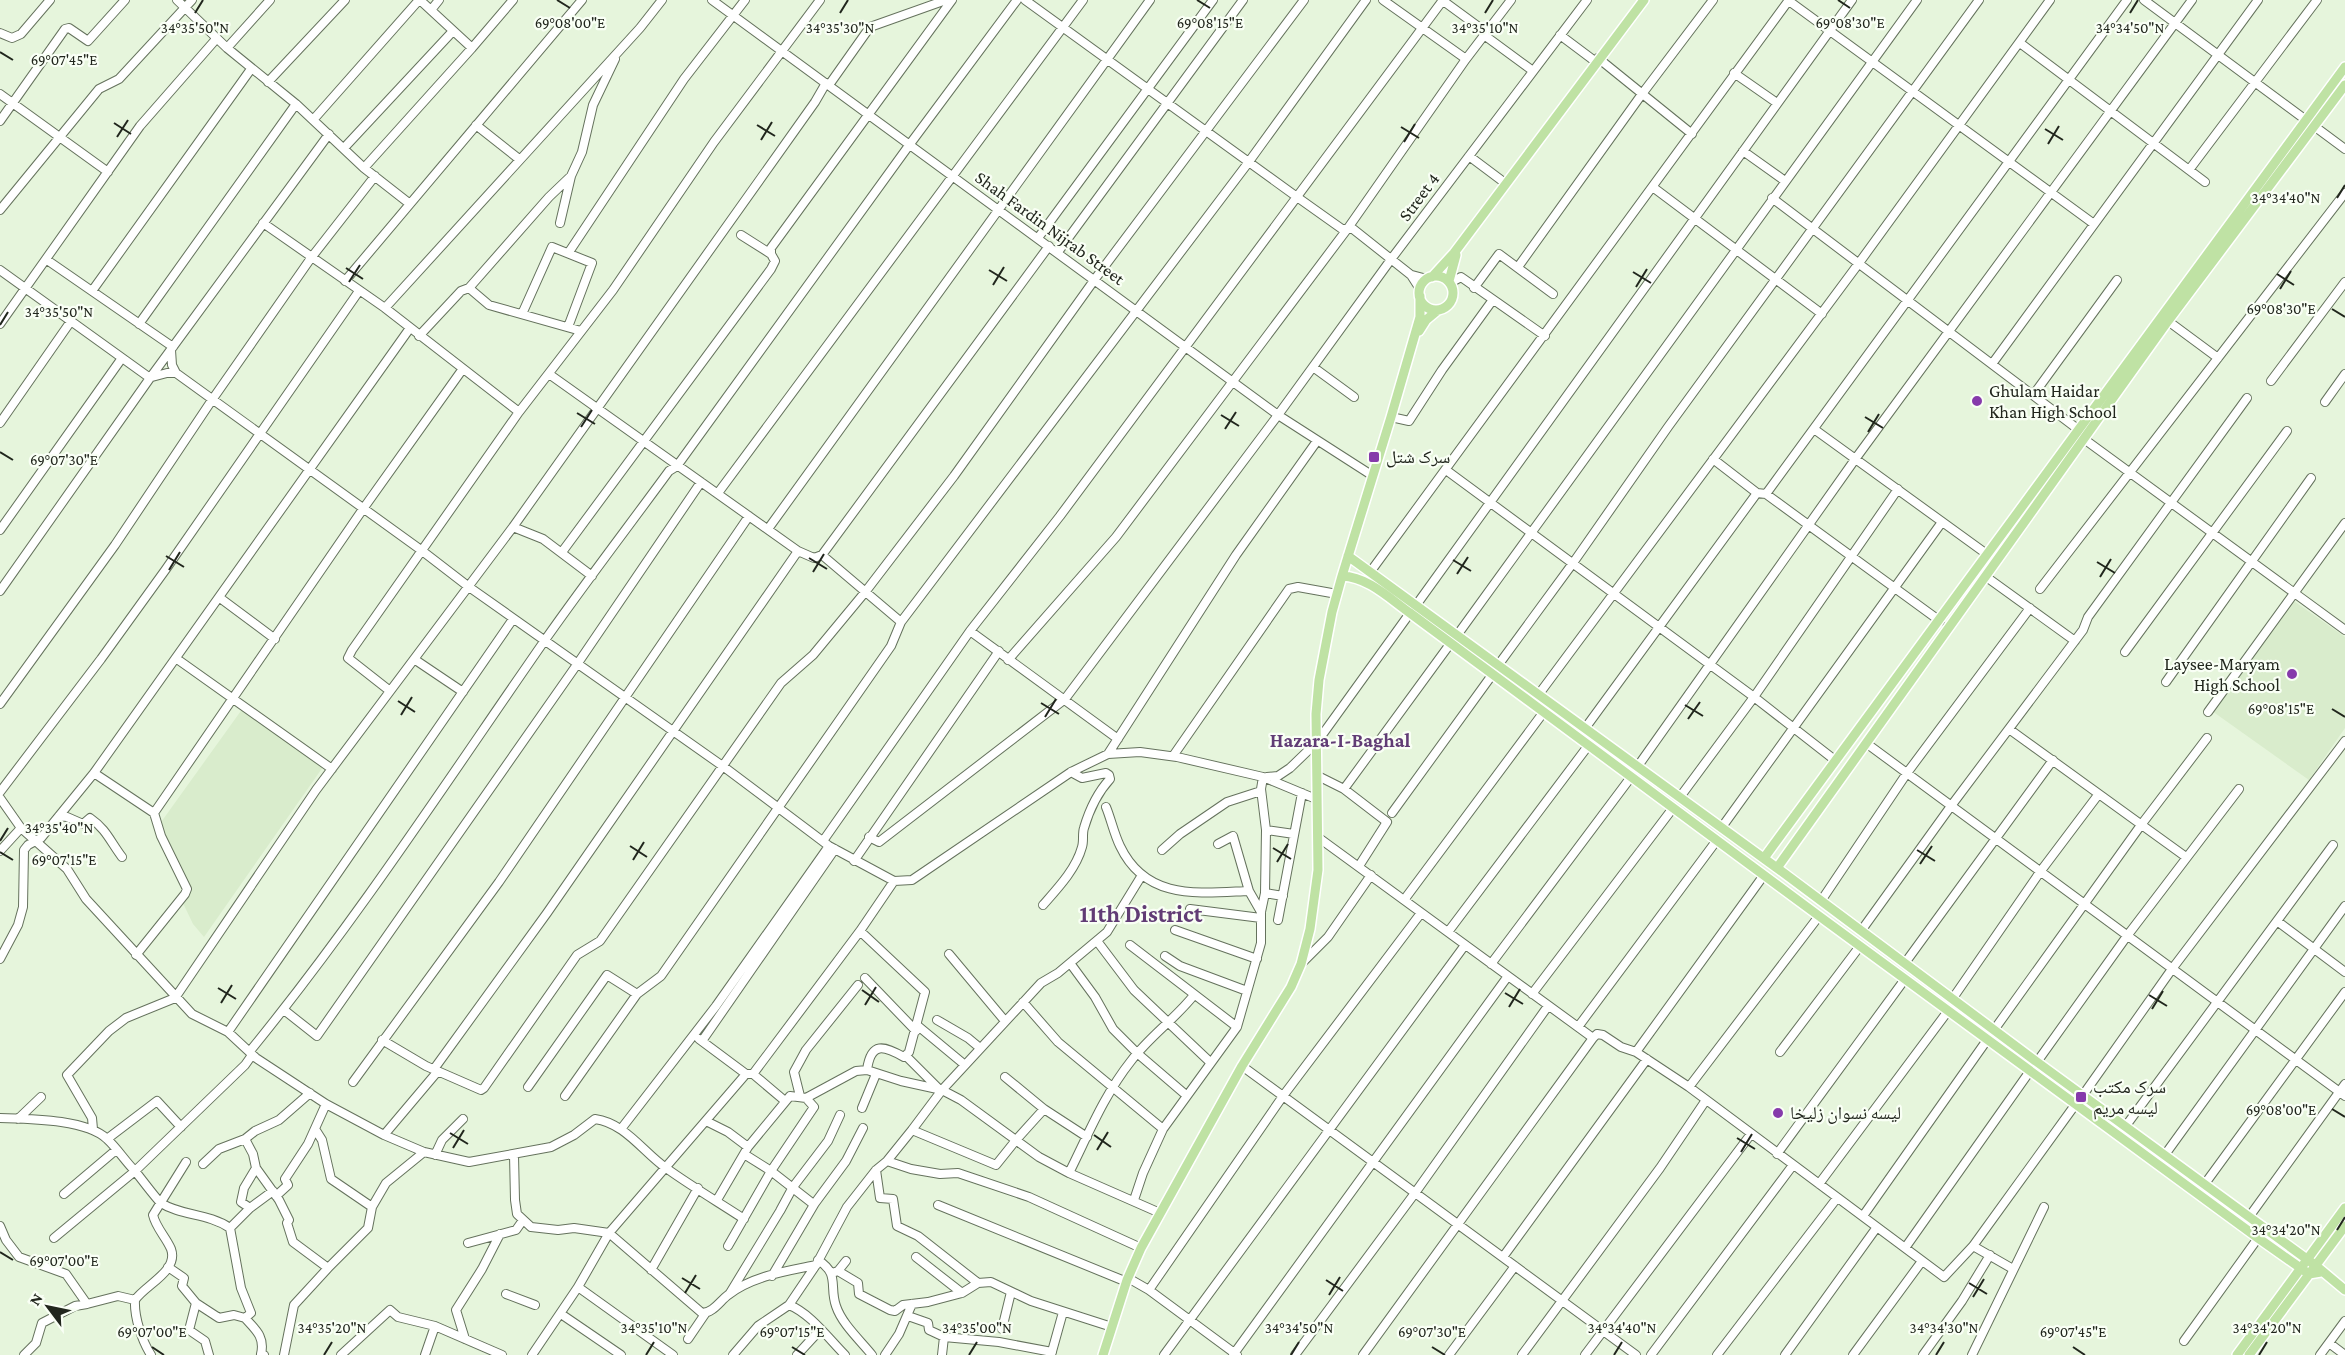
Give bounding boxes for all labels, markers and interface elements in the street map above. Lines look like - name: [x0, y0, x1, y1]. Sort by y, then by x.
- text: 69°08'00"E: [535, 15, 605, 31]
- text: 69°08'15"E: [1177, 15, 1243, 31]
- text: 69°08'30"E: [1815, 15, 1885, 31]
- text: 34°35'50"N: [161, 20, 229, 36]
- text: 34°35'30"N: [806, 20, 874, 36]
- text: 34°35'10"N: [1452, 20, 1519, 36]
- text: 34°34'50"N: [2096, 20, 2164, 36]
- text: 69°07'45"E: [31, 52, 97, 68]
- street label: Shah Fardin Nijrab Street: [971, 167, 1129, 290]
- street label: Street 4: [1395, 169, 1443, 225]
- text: 34°34'40"N: [2252, 190, 2321, 206]
- text: 69°08'30"E: [2246, 301, 2316, 317]
- text: 34°35'50"N: [25, 304, 93, 320]
- place label: Ghulam Haidar Khan High School: [1989, 381, 2117, 422]
- marker: Ghulam Haidar Khan High School: [1970, 394, 1984, 408]
- place label: سرک شتل: [1386, 447, 1450, 468]
- marker: سرک شتل: [1367, 450, 1381, 464]
- text: 69°07'30"E: [30, 452, 98, 468]
- place label: Laysee-Maryam High School: [2164, 654, 2281, 695]
- marker: Laysee-Maryam High School: [2285, 667, 2299, 681]
- text: 69°08'15"E: [2248, 701, 2314, 717]
- district label: Hazara-I-Baghal: [1270, 729, 1410, 751]
- text: 34°35'40"N: [25, 820, 93, 836]
- text: 69°07'15"E: [31, 852, 97, 868]
- district label: 11th District: [1080, 900, 1203, 927]
- place label: سرک مکتب لیسه مریم: [2093, 1077, 2166, 1120]
- marker: سرک مکتب لیسه مریم: [2074, 1090, 2088, 1104]
- text: 69°08'00"E: [2246, 1102, 2316, 1118]
- place label: لیسه نسوان زلیخا: [1790, 1103, 1901, 1124]
- marker: لیسه نسوان زلیخا: [1771, 1106, 1785, 1120]
- text: 34°34'20"N: [2251, 1222, 2321, 1238]
- text: 69°07'00"E: [29, 1253, 99, 1269]
- north arrow: [18, 1277, 78, 1337]
- text: N: [26, 1290, 46, 1308]
- text: 34°35'20"N: [298, 1320, 367, 1336]
- text: 34°35'10"N: [621, 1320, 688, 1336]
- text: 34°35'00"N: [942, 1320, 1012, 1336]
- text: 34°34'50"N: [1265, 1320, 1333, 1336]
- text: 34°34'40"N: [1588, 1320, 1657, 1336]
- text: 34°34'30"N: [1910, 1320, 1979, 1336]
- text: 34°34'20"N: [2232, 1320, 2302, 1336]
- text: 69°07'00"E: [117, 1324, 187, 1340]
- text: 69°07'15"E: [759, 1324, 825, 1340]
- text: 69°07'30"E: [1398, 1324, 1466, 1340]
- text: 69°07'45"E: [2040, 1324, 2106, 1340]

